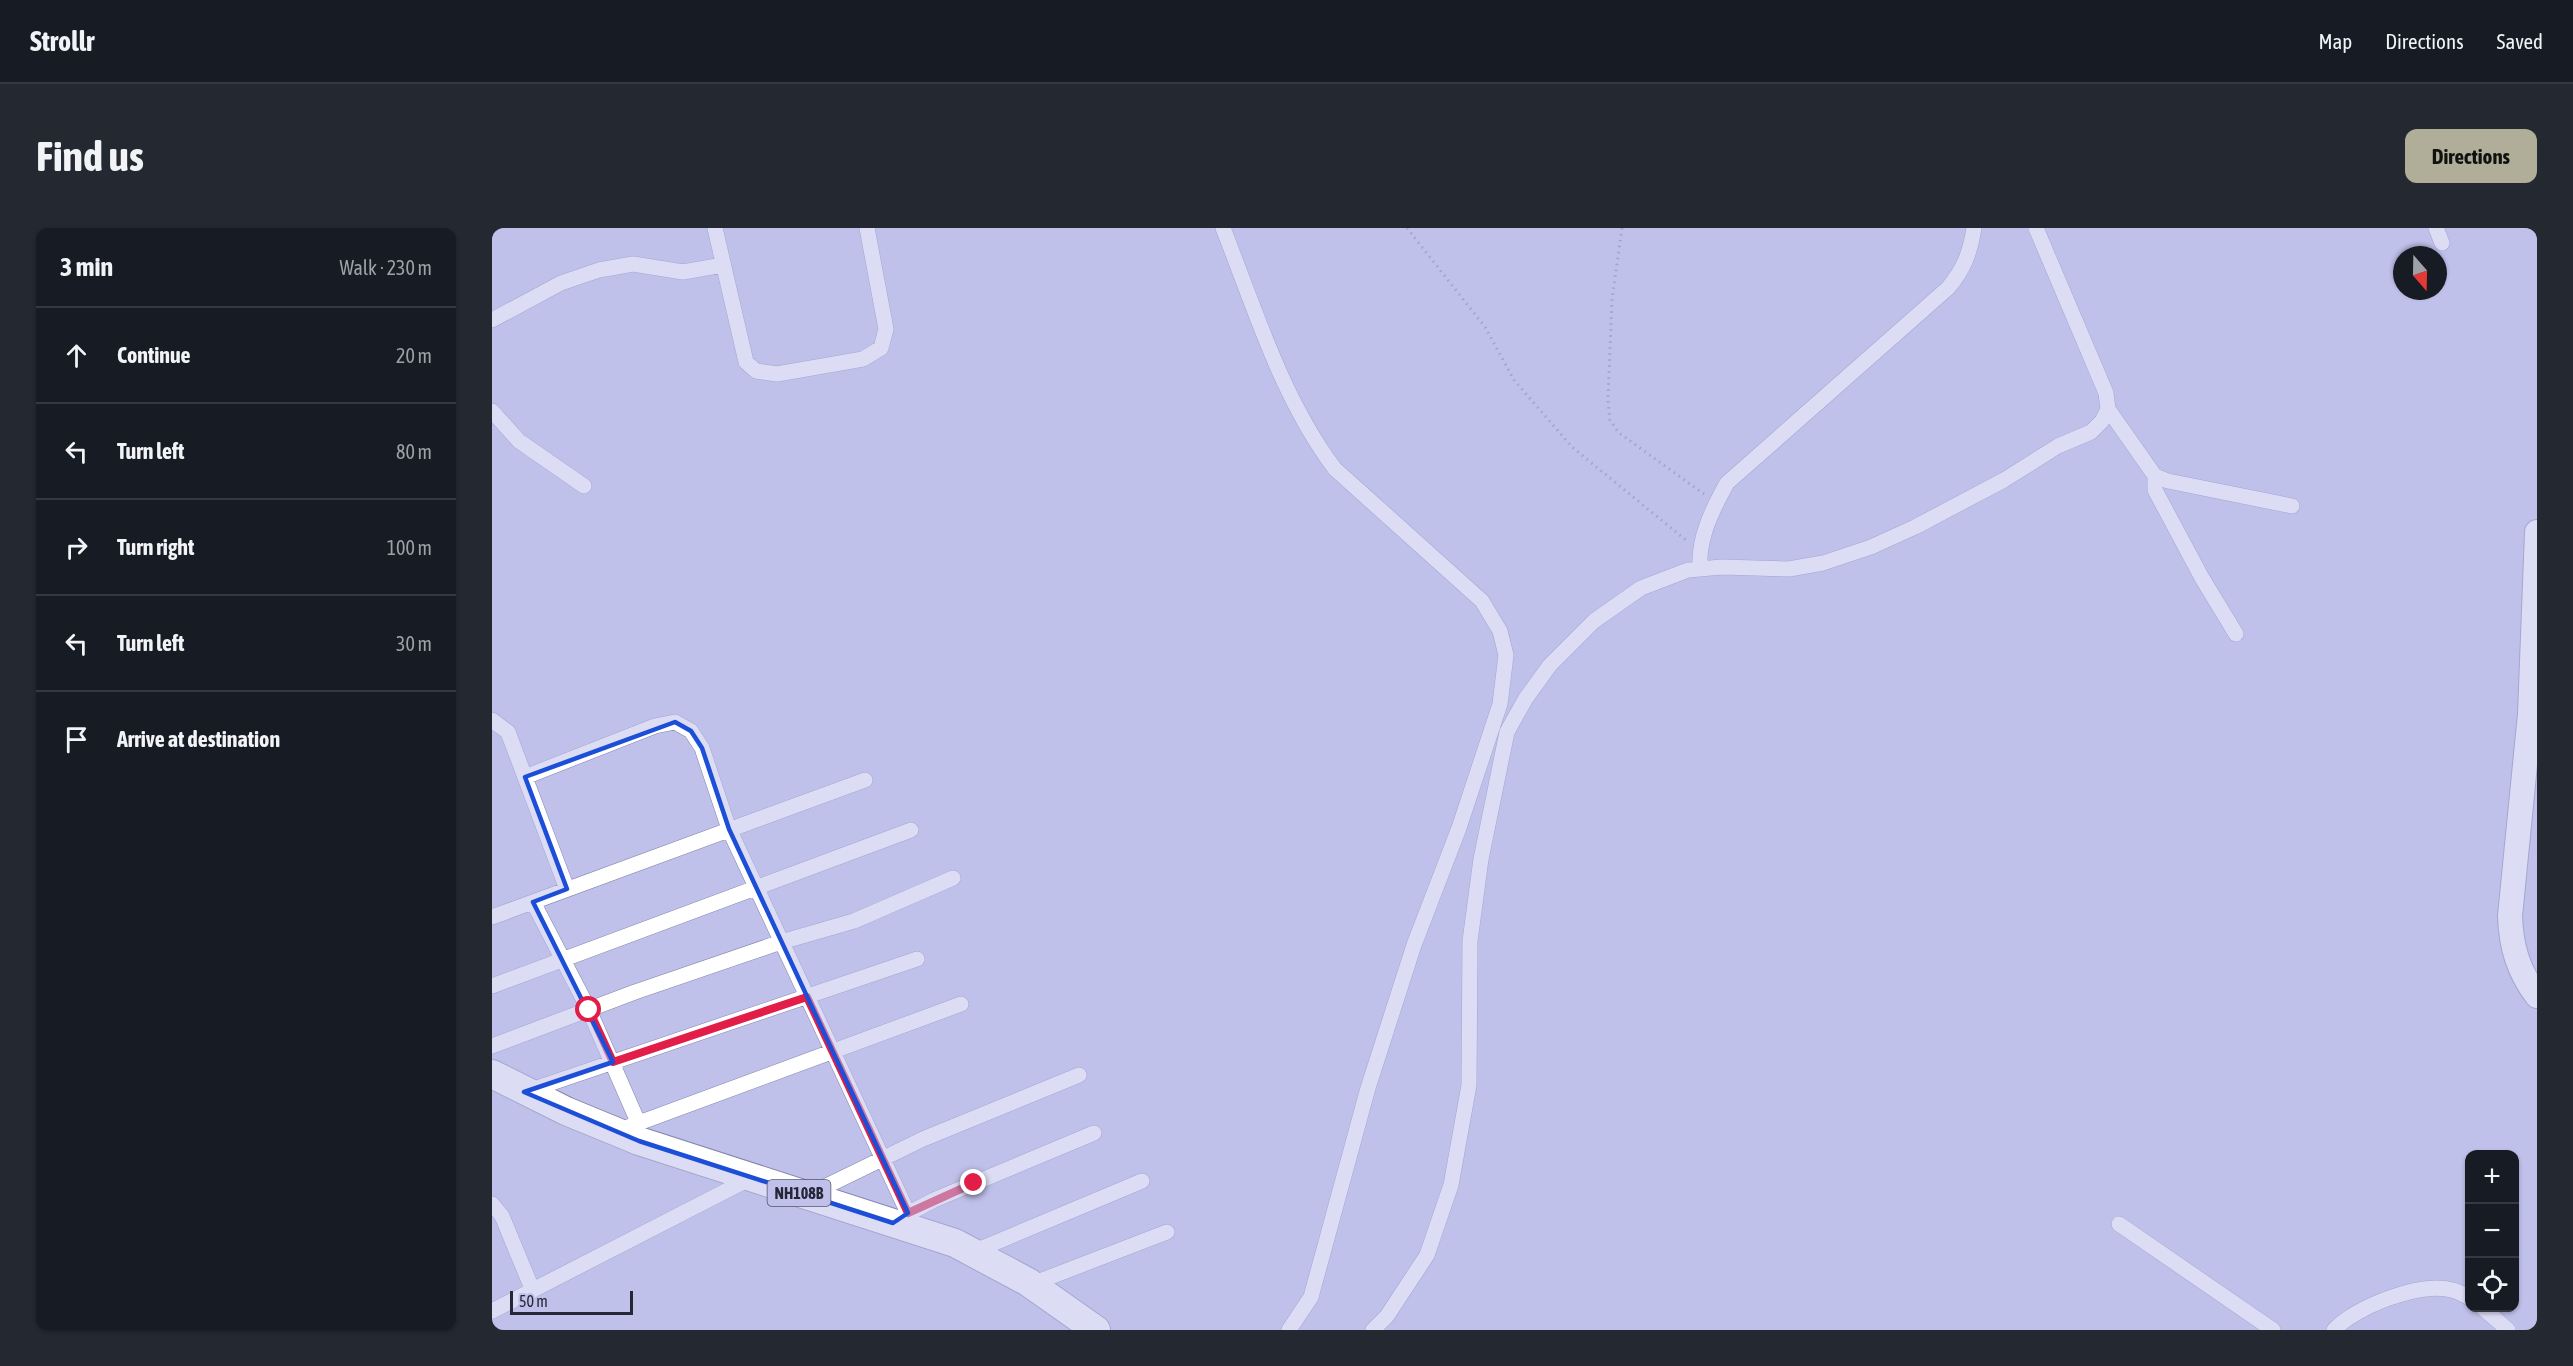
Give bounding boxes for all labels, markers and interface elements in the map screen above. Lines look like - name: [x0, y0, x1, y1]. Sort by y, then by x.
- text: Strollr: [30, 25, 94, 57]
- text: Map: [2318, 29, 2352, 53]
- text: Directions: [2385, 29, 2464, 53]
- text: Saved: [2497, 29, 2543, 53]
- button: Directions: [2405, 129, 2537, 183]
- text: Find us: [36, 132, 144, 180]
- north arrow: [2393, 246, 2447, 300]
- text: 3 min: [60, 252, 113, 282]
- text: Walk · 230 m: [340, 256, 432, 279]
- icon: ahead: [60, 339, 93, 372]
- text: Continue: [117, 342, 191, 368]
- text: 20 m: [396, 344, 432, 367]
- icon: left: [60, 435, 93, 468]
- text: Turn left: [117, 438, 184, 464]
- text: 80 m: [396, 440, 432, 463]
- icon: right: [60, 531, 93, 564]
- text: Turn right: [117, 534, 194, 560]
- text: 100 m: [387, 536, 432, 559]
- icon: left: [60, 627, 93, 660]
- text: Turn left: [117, 630, 184, 656]
- text: 30 m: [396, 632, 432, 655]
- icon: arrive: [60, 723, 93, 756]
- text: Arrive at destination: [117, 726, 280, 752]
- route start: [575, 996, 601, 1022]
- map controls: [2465, 1150, 2519, 1312]
- button: +: [2465, 1150, 2519, 1204]
- route end: [960, 1169, 986, 1195]
- road number: NH108B: [768, 1180, 830, 1206]
- button: −: [2465, 1204, 2519, 1258]
- button: locate: [2465, 1258, 2519, 1312]
- scale bar: [510, 1288, 633, 1316]
- text: 50 m: [519, 1292, 548, 1310]

